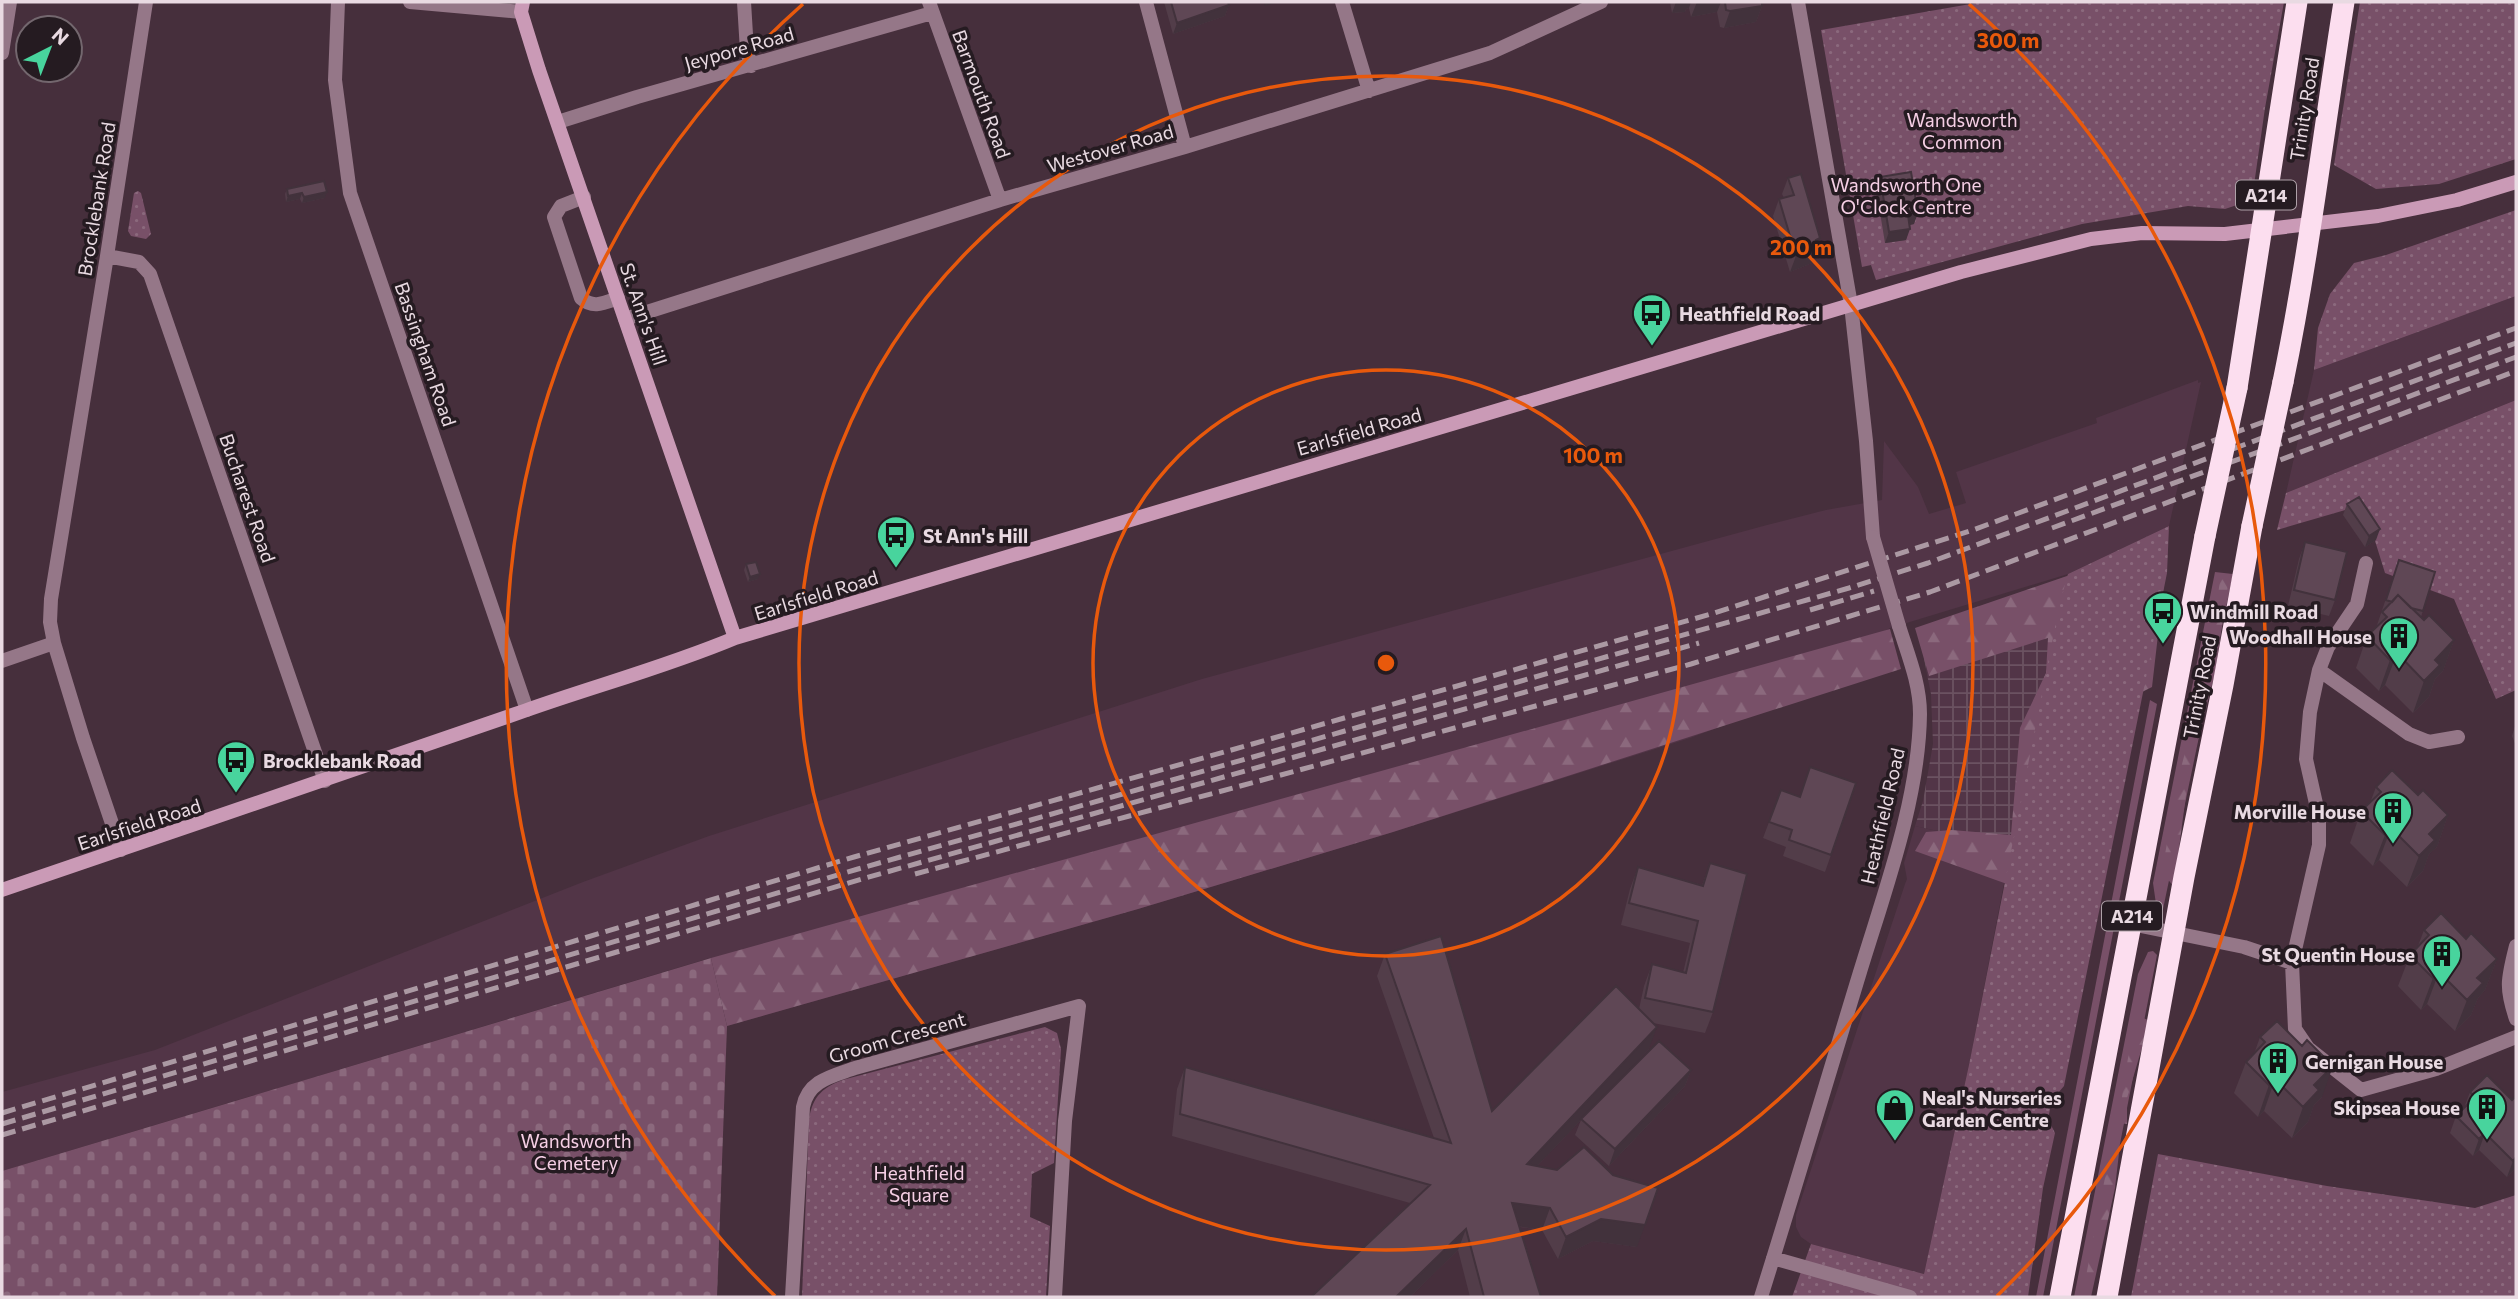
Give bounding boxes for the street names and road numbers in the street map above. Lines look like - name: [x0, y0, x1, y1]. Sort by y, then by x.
- street label: Jeypore Road: [682, 21, 796, 75]
- street label: Barmouth Road: [948, 27, 1016, 161]
- street label: Trinity Road: [2284, 56, 2324, 162]
- street label: Westover Road: [1044, 119, 1176, 177]
- street label: Brocklebank Road: [72, 120, 120, 278]
- road number: A214: [2236, 180, 2296, 210]
- street label: St. Ann's Hill: [616, 260, 672, 368]
- street label: Bassingham Road: [391, 279, 461, 429]
- street label: Earlsfield Road: [1294, 402, 1424, 460]
- street label: Bucharest Road: [215, 431, 281, 565]
- street label: Earlsfield Road: [751, 565, 881, 625]
- street label: Trinity Road: [2178, 634, 2220, 740]
- street label: Heathfield Road: [1855, 746, 1909, 886]
- street label: Earlsfield Road: [74, 793, 204, 855]
- road number: A214: [2102, 902, 2162, 931]
- street label: Groom Crescent: [826, 1006, 968, 1068]

